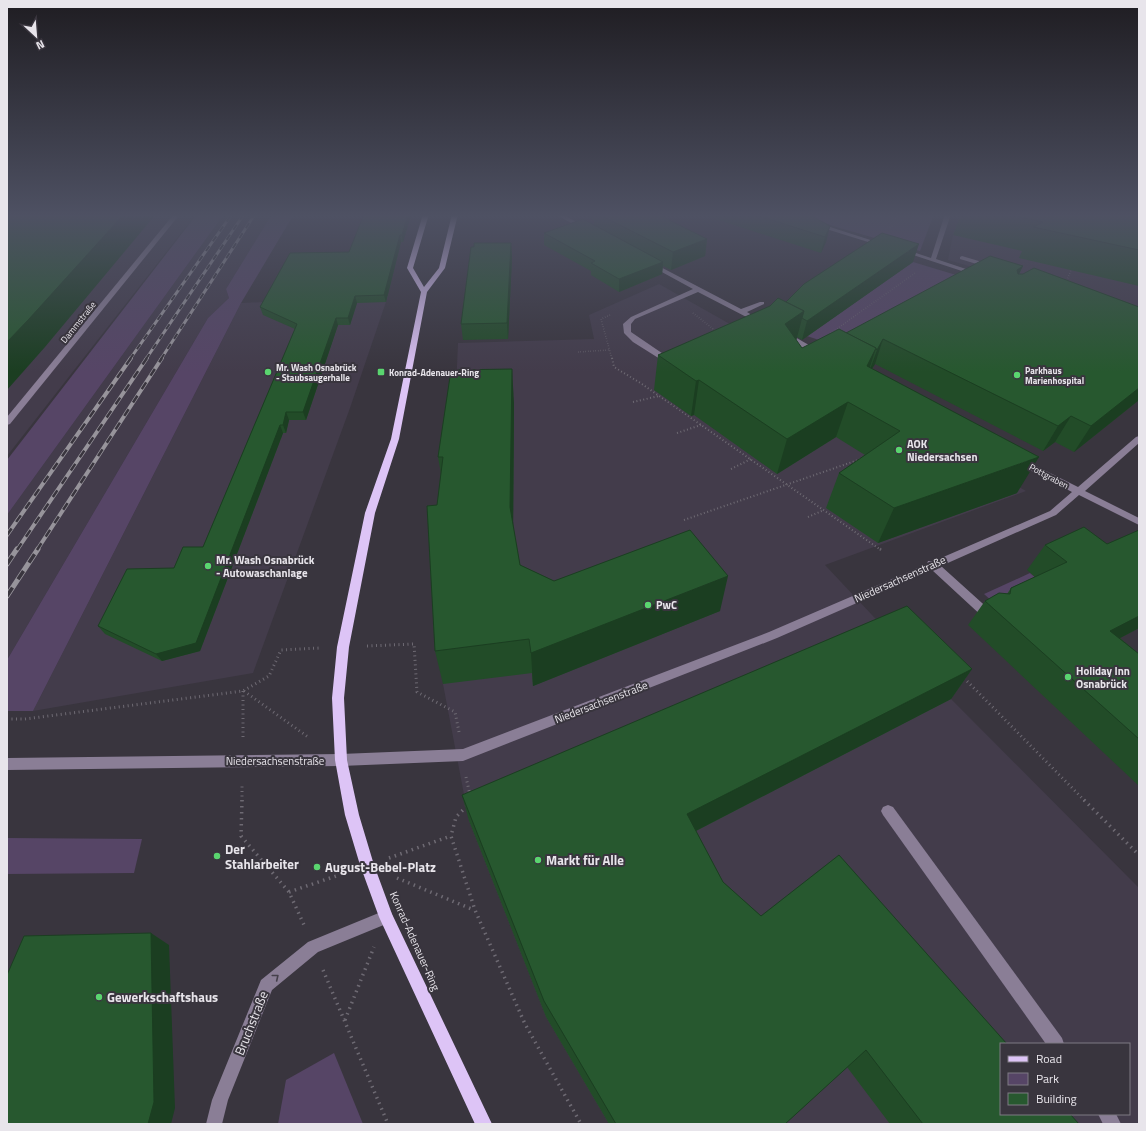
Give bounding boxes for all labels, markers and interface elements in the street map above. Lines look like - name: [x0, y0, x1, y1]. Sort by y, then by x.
- north arrow: [16, 16, 56, 56]
- text: N: [33, 36, 47, 54]
- street label: Dammstraße: [57, 298, 99, 346]
- place label: Mr. Wash Osnabrück - Staubsaugerhalle: [276, 361, 357, 384]
- place label: Parkhaus Marienhospital: [1025, 364, 1084, 387]
- place label: Konrad-Adenauer-Ring: [389, 366, 479, 379]
- marker: Mr. Wash Osnabrück - Staubsaugerhalle: [263, 367, 273, 377]
- marker: Konrad-Adenauer-Ring: [376, 367, 386, 377]
- marker: Parkhaus Marienhospital: [1012, 370, 1022, 380]
- place label: AOK Niedersachsen: [907, 436, 978, 465]
- marker: AOK Niedersachsen: [894, 445, 904, 455]
- street label: Pottgraben: [1027, 460, 1071, 492]
- street label: Niedersachsenstraße: [852, 551, 949, 606]
- place label: Mr. Wash Osnabrück - Autowaschanlage: [216, 552, 315, 581]
- marker: Mr. Wash Osnabrück - Autowaschanlage: [203, 561, 213, 571]
- place label: PwC: [656, 597, 677, 613]
- marker: PwC: [643, 600, 653, 610]
- place label: Holiday Inn Osnabrück: [1076, 663, 1130, 692]
- marker: Holiday Inn Osnabrück: [1063, 672, 1073, 682]
- street label: Niedersachsenstraße: [552, 677, 650, 727]
- street label: Niedersachsenstraße: [226, 753, 325, 769]
- place label: Der Stahlarbeiter: [225, 839, 299, 874]
- place label: Markt für Alle: [546, 850, 624, 870]
- marker: Der Stahlarbeiter: [212, 851, 222, 861]
- marker: Markt für Alle: [533, 855, 543, 865]
- place label: August-Bebel-Platz: [325, 857, 436, 877]
- marker: August-Bebel-Platz: [312, 862, 322, 872]
- street label: Konrad-Adenauer-Ring: [386, 889, 444, 994]
- one-way arrow: [272, 974, 279, 981]
- place label: Gewerkschaftshaus: [107, 987, 218, 1007]
- street label: Bruchstraße: [229, 988, 273, 1058]
- marker: Gewerkschaftshaus: [94, 992, 104, 1002]
- legend: [1000, 1043, 1130, 1115]
- text: Road: [1036, 1049, 1062, 1068]
- text: Park: [1036, 1069, 1059, 1088]
- text: Building: [1036, 1089, 1077, 1108]

